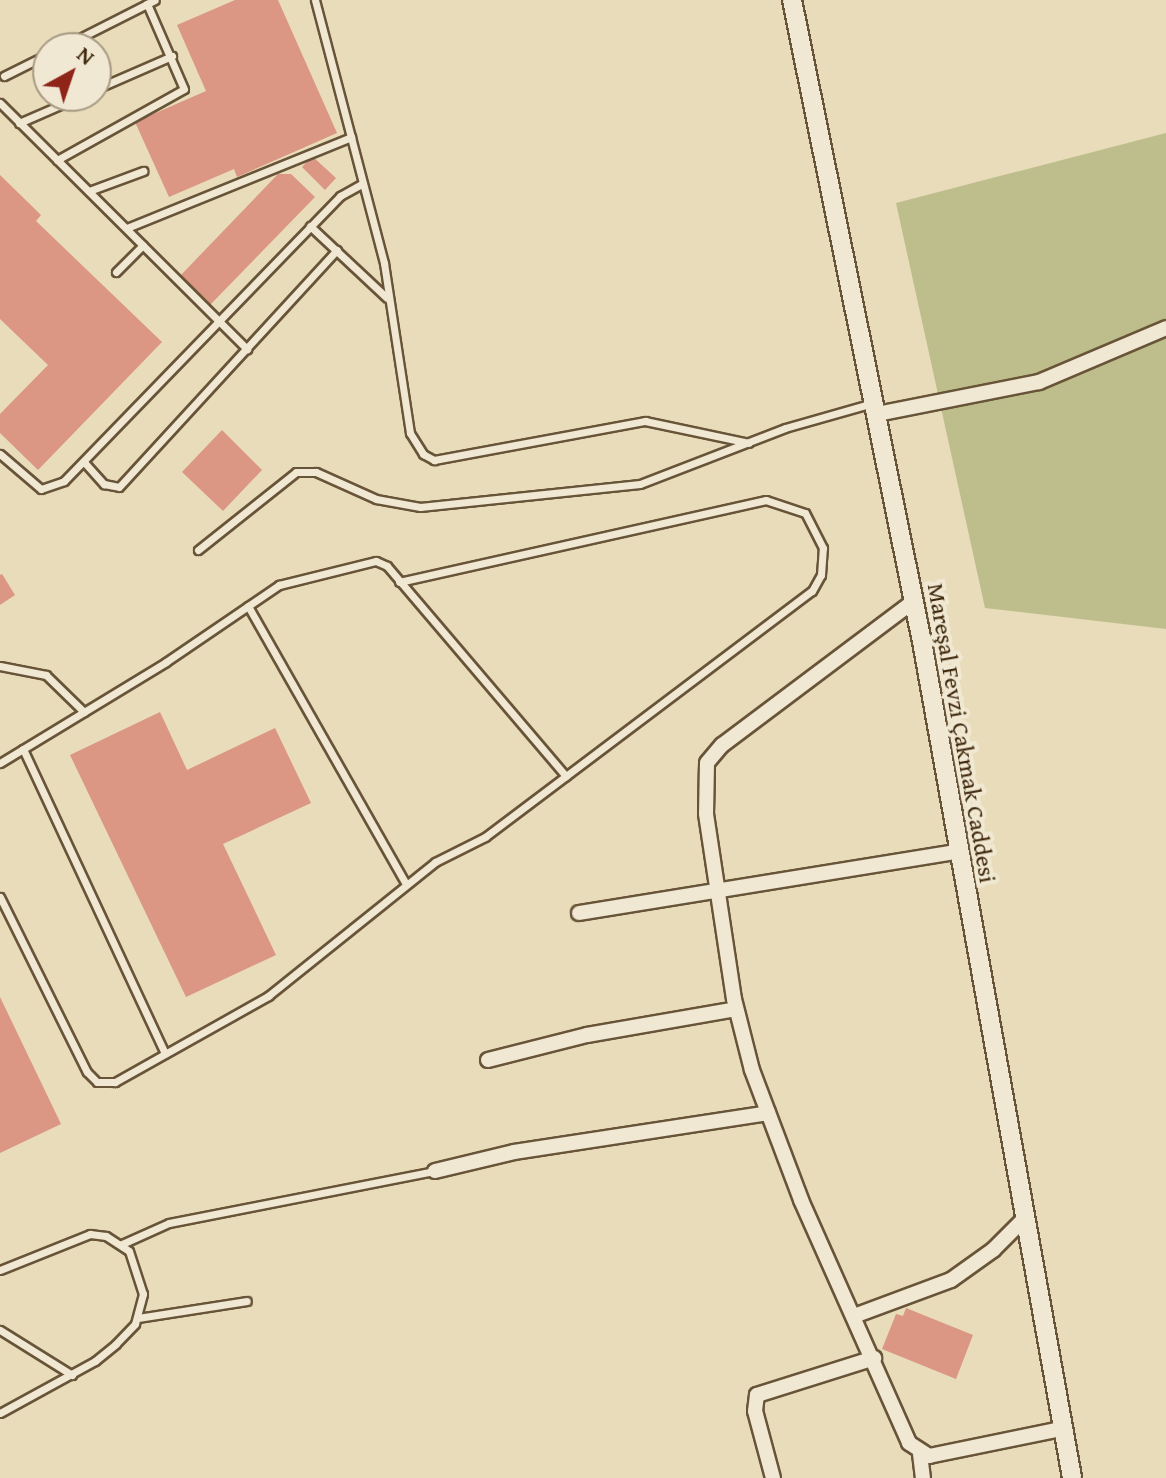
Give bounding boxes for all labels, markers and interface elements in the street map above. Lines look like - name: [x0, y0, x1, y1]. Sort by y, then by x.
- north arrow: [32, 32, 112, 112]
- text: N: [70, 38, 102, 72]
- street label: Mareşal Fevzi Çakmak Caddesi: [921, 581, 1003, 885]

